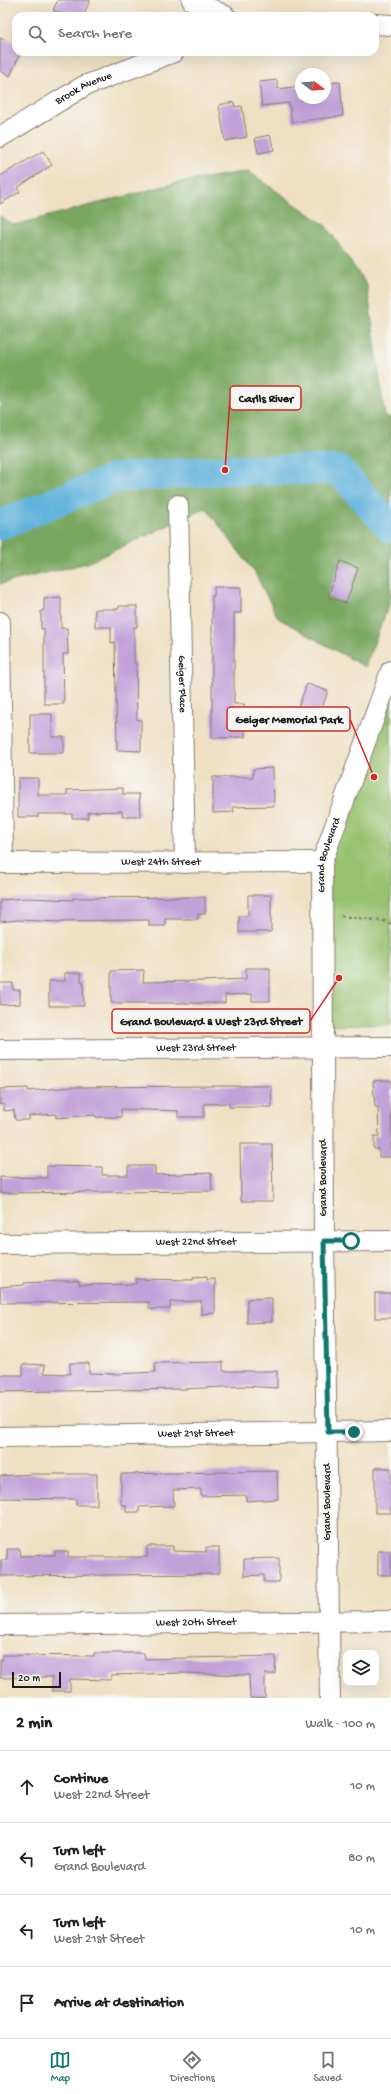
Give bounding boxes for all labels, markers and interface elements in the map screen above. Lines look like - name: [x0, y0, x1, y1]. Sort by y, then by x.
- search box: [12, 12, 379, 56]
- icon: search: [26, 23, 48, 45]
- text: Search here: [58, 25, 132, 43]
- north arrow: [295, 68, 331, 104]
- street label: Brook Avenue: [53, 70, 114, 108]
- callout: Carlls River: [230, 386, 301, 410]
- text: Carlls River: [238, 393, 295, 407]
- street label: Geiger Place: [175, 655, 188, 713]
- callout: Geiger Memorial Park: [227, 707, 350, 731]
- text: Geiger Memorial Park: [235, 714, 344, 728]
- street label: Grand Boulevard: [316, 815, 344, 893]
- street label: West 24th Street: [121, 856, 202, 869]
- callout: Grand Boulevard & West 23rd Street: [112, 1009, 310, 1033]
- text: Grand Boulevard & West 23rd Street: [120, 1016, 303, 1030]
- street label: West 23rd Street: [156, 1042, 237, 1055]
- street label: Grand Boulevard: [318, 1138, 330, 1217]
- route start: [342, 1232, 360, 1250]
- street label: West 22nd Street: [156, 1236, 238, 1249]
- route end: [345, 1423, 363, 1441]
- street label: West 21st Street: [158, 1427, 236, 1441]
- street label: Grand Boulevard: [322, 1462, 334, 1541]
- street label: West 20th Street: [156, 1617, 238, 1629]
- map controls: [343, 1650, 379, 1686]
- button: layers: [343, 1650, 379, 1686]
- scale bar: [12, 1670, 61, 1689]
- text: 20 m: [18, 1673, 40, 1685]
- text: 2 min: [16, 1714, 52, 1734]
- text: Walk · 100 m: [306, 1717, 375, 1732]
- text: Continue: [54, 1770, 108, 1788]
- icon: ahead: [16, 1776, 38, 1798]
- text: 10 m: [350, 1779, 375, 1794]
- text: West 22nd Street: [54, 1788, 149, 1803]
- text: Turn left: [54, 1842, 105, 1860]
- icon: left: [16, 1848, 38, 1870]
- text: 80 m: [348, 1851, 375, 1866]
- text: Grand Boulevard: [54, 1860, 145, 1875]
- text: Turn left: [54, 1914, 105, 1932]
- icon: left: [16, 1920, 38, 1942]
- text: 10 m: [350, 1923, 375, 1938]
- text: West 21st Street: [54, 1932, 144, 1947]
- icon: arrive: [16, 1992, 38, 2014]
- text: Arrive at destination: [54, 1994, 184, 2012]
- tab: Map: [49, 2049, 71, 2085]
- tab: Directions: [170, 2049, 215, 2085]
- tab: Saved: [313, 2049, 342, 2085]

